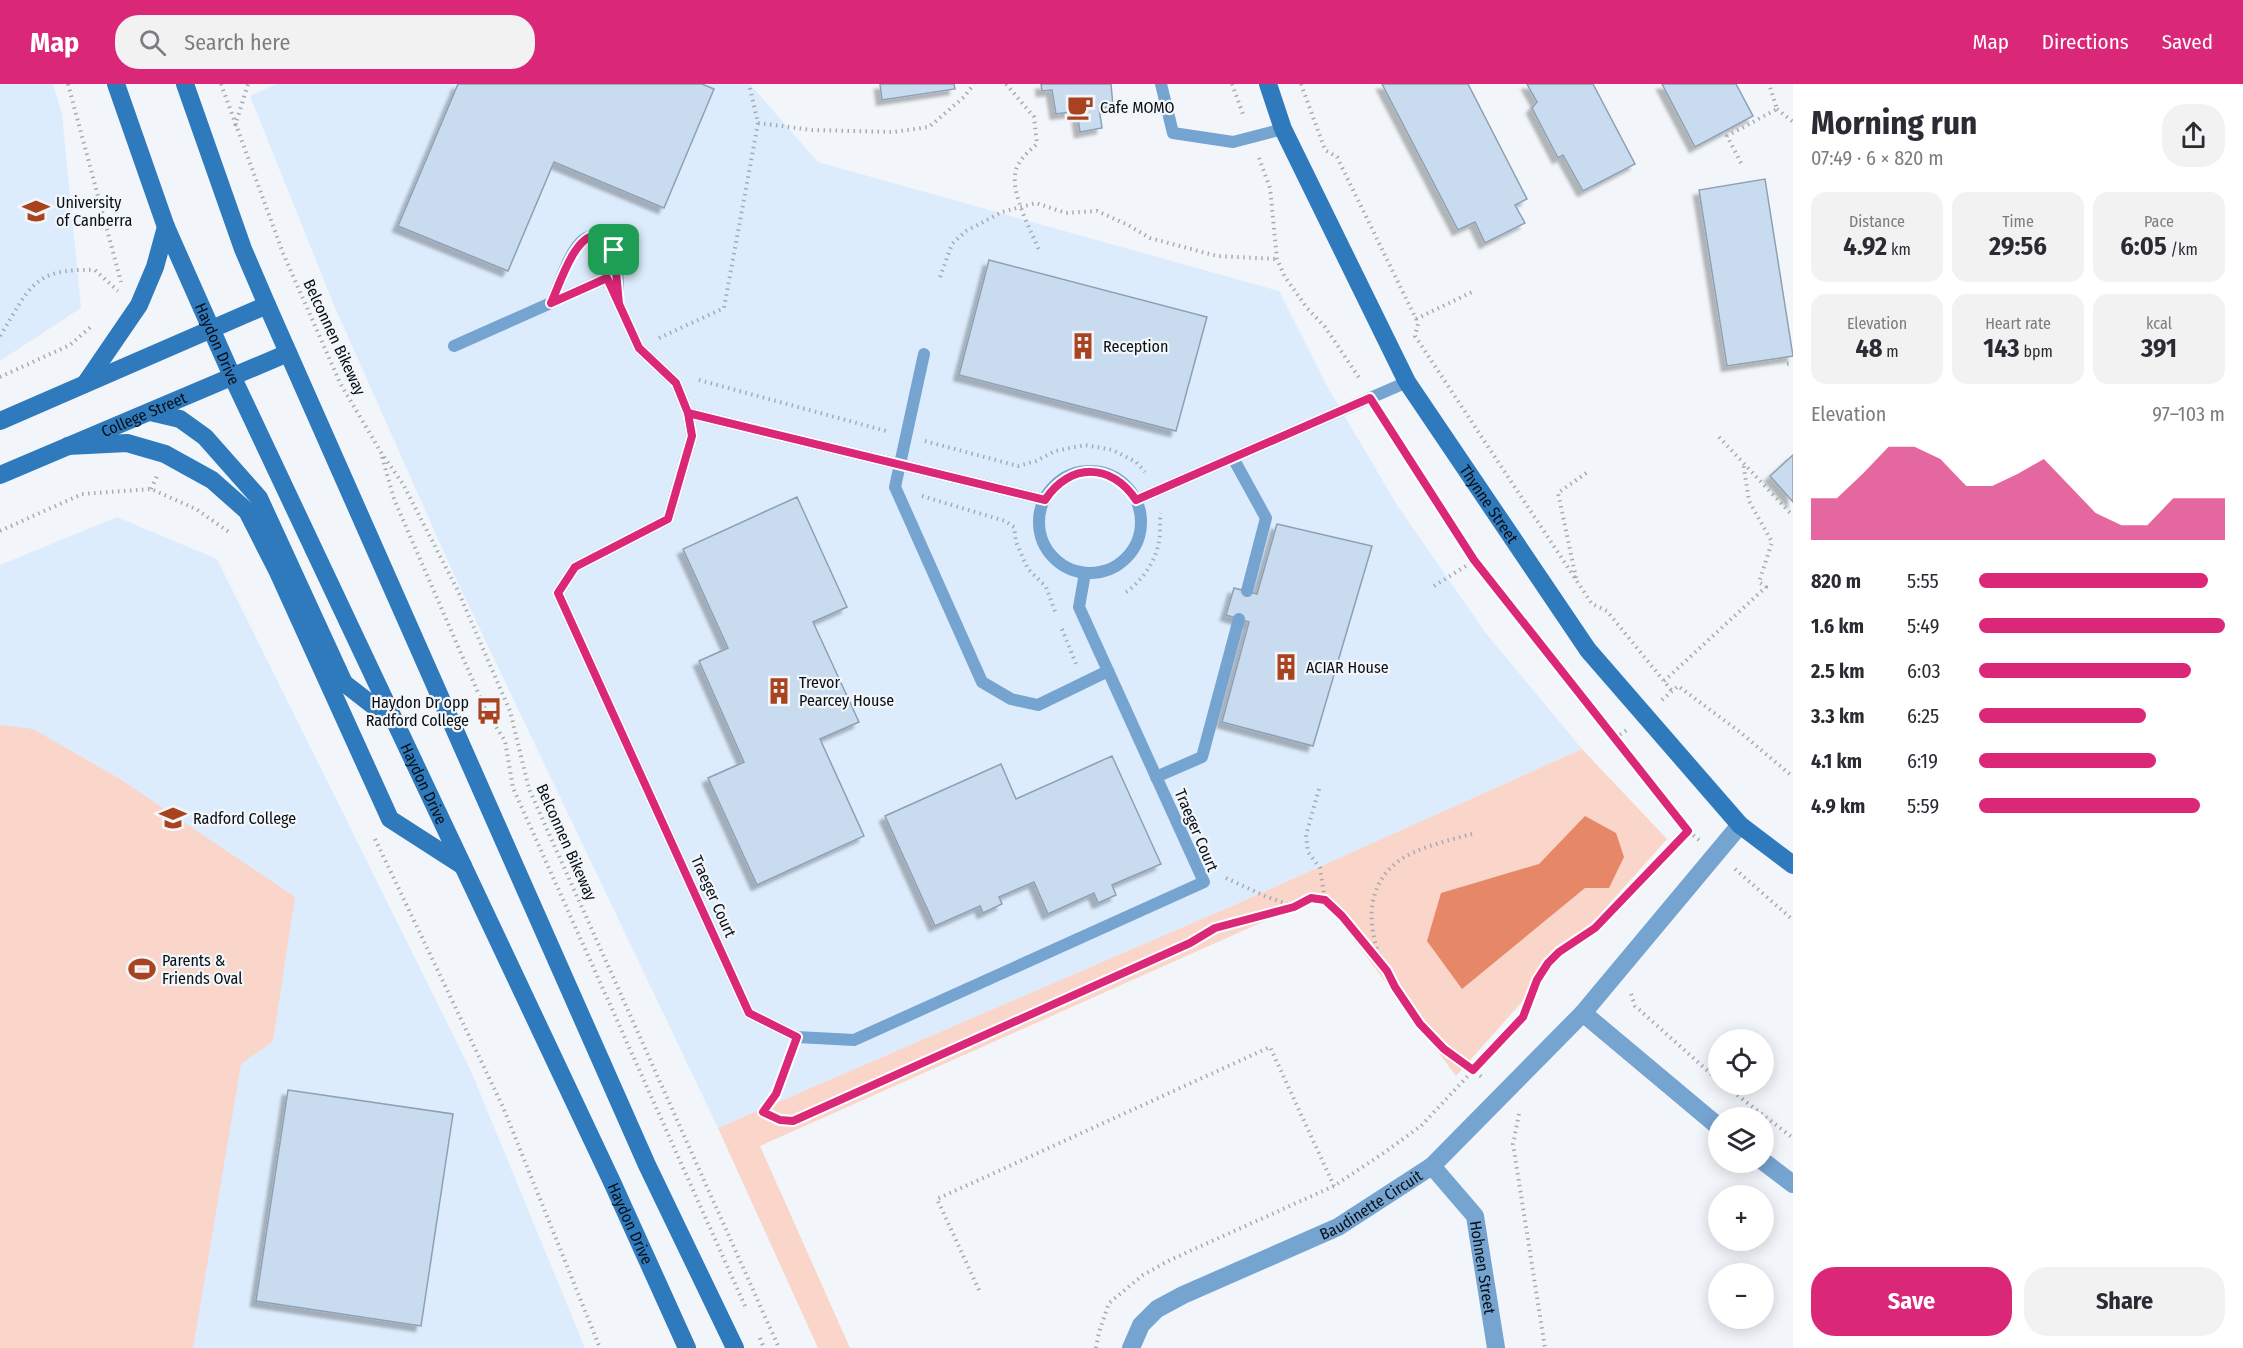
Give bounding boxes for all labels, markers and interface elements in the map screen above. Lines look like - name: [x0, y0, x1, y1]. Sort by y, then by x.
- search box: [115, 15, 535, 69]
- text: Map: [30, 26, 79, 59]
- icon: search: [136, 26, 169, 59]
- text: Search here: [184, 29, 290, 56]
- text: Map: [1972, 29, 2009, 55]
- text: Directions: [2042, 29, 2129, 55]
- text: Saved: [2162, 29, 2213, 55]
- cafe icon: Cafe MOMO: [1065, 92, 1095, 122]
- place label: Cafe MOMO: [1100, 98, 1175, 117]
- text: Morning run: [1811, 103, 1977, 143]
- button: share: [2162, 104, 2225, 167]
- text: 07:49 · 6 × 820 m: [1811, 146, 1944, 170]
- place label: University of Canberra: [56, 193, 132, 230]
- school or university icon: University of Canberra: [21, 196, 51, 226]
- text: Distance: [1849, 212, 1905, 231]
- text: Time: [2002, 212, 2034, 231]
- text: Pace: [2144, 212, 2174, 231]
- pin: [588, 224, 639, 275]
- text: 4.92: [1843, 231, 1887, 262]
- text: 29:56: [1989, 231, 2047, 262]
- text: 6:05: [2120, 231, 2167, 262]
- icon: arrive: [597, 233, 630, 266]
- text: km: [1887, 240, 1911, 259]
- text: /km: [2167, 240, 2198, 259]
- street label: Belconnen Bikeway: [299, 276, 370, 399]
- street label: Haydon Drive: [191, 300, 244, 388]
- text: Elevation: [1847, 314, 1907, 333]
- text: Heart rate: [1985, 314, 2051, 333]
- text: kcal: [2146, 314, 2172, 333]
- building icon: Reception: [1068, 331, 1098, 361]
- text: 48: [1855, 333, 1883, 364]
- text: 143: [1983, 333, 2020, 364]
- text: 391: [2141, 333, 2177, 364]
- place label: Reception: [1103, 337, 1168, 356]
- text: m: [1883, 342, 1899, 361]
- text: bpm: [2020, 342, 2053, 361]
- street label: College Street: [98, 388, 190, 441]
- text: Elevation: [1811, 402, 1886, 426]
- text: 97–103 m: [2152, 402, 2225, 426]
- street label: Thynne Street: [1455, 461, 1522, 548]
- text: 820 m: [1811, 569, 1861, 593]
- text: 5:55: [1907, 569, 1939, 593]
- text: 1.6 km: [1811, 614, 1864, 638]
- text: 5:49: [1907, 614, 1939, 638]
- building icon: ACIAR House: [1271, 652, 1301, 682]
- place label: ACIAR House: [1306, 658, 1389, 677]
- text: 2.5 km: [1811, 659, 1864, 683]
- text: 6:03: [1907, 659, 1940, 683]
- place label: Trevor Pearcey House: [799, 673, 894, 710]
- building icon: Trevor Pearcey House: [764, 676, 794, 706]
- place label: Haydon Dr opp Radford College: [366, 693, 469, 730]
- bus stop icon: Haydon Dr opp Radford College: [474, 696, 504, 726]
- text: 3.3 km: [1811, 704, 1864, 728]
- text: 6:25: [1907, 704, 1939, 728]
- street label: Haydon Drive: [396, 740, 451, 827]
- text: 4.1 km: [1811, 749, 1862, 773]
- text: 6:19: [1907, 749, 1938, 773]
- street label: Belconnen Bikeway: [532, 781, 601, 904]
- street label: Traeger Court: [1171, 786, 1223, 875]
- text: 4.9 km: [1811, 794, 1865, 818]
- text: 5:59: [1907, 794, 1939, 818]
- school or university icon: Radford College: [158, 803, 188, 833]
- place label: Radford College: [193, 809, 296, 828]
- street label: Traeger Court: [687, 852, 740, 941]
- place label: Parents & Friends Oval: [162, 951, 242, 988]
- sports icon: Parents & Friends Oval: [127, 954, 157, 984]
- map controls: [1708, 1029, 1774, 1329]
- button: locate: [1708, 1029, 1774, 1095]
- button: layers: [1708, 1107, 1774, 1173]
- street label: Baudinette Circuit: [1317, 1166, 1427, 1244]
- street label: Haydon Drive: [604, 1180, 657, 1268]
- button: +: [1708, 1185, 1774, 1251]
- street label: Hohnen Street: [1466, 1219, 1500, 1316]
- button: −: [1708, 1263, 1774, 1329]
- button: Save: [1811, 1267, 2012, 1336]
- button: Share: [2024, 1267, 2225, 1336]

